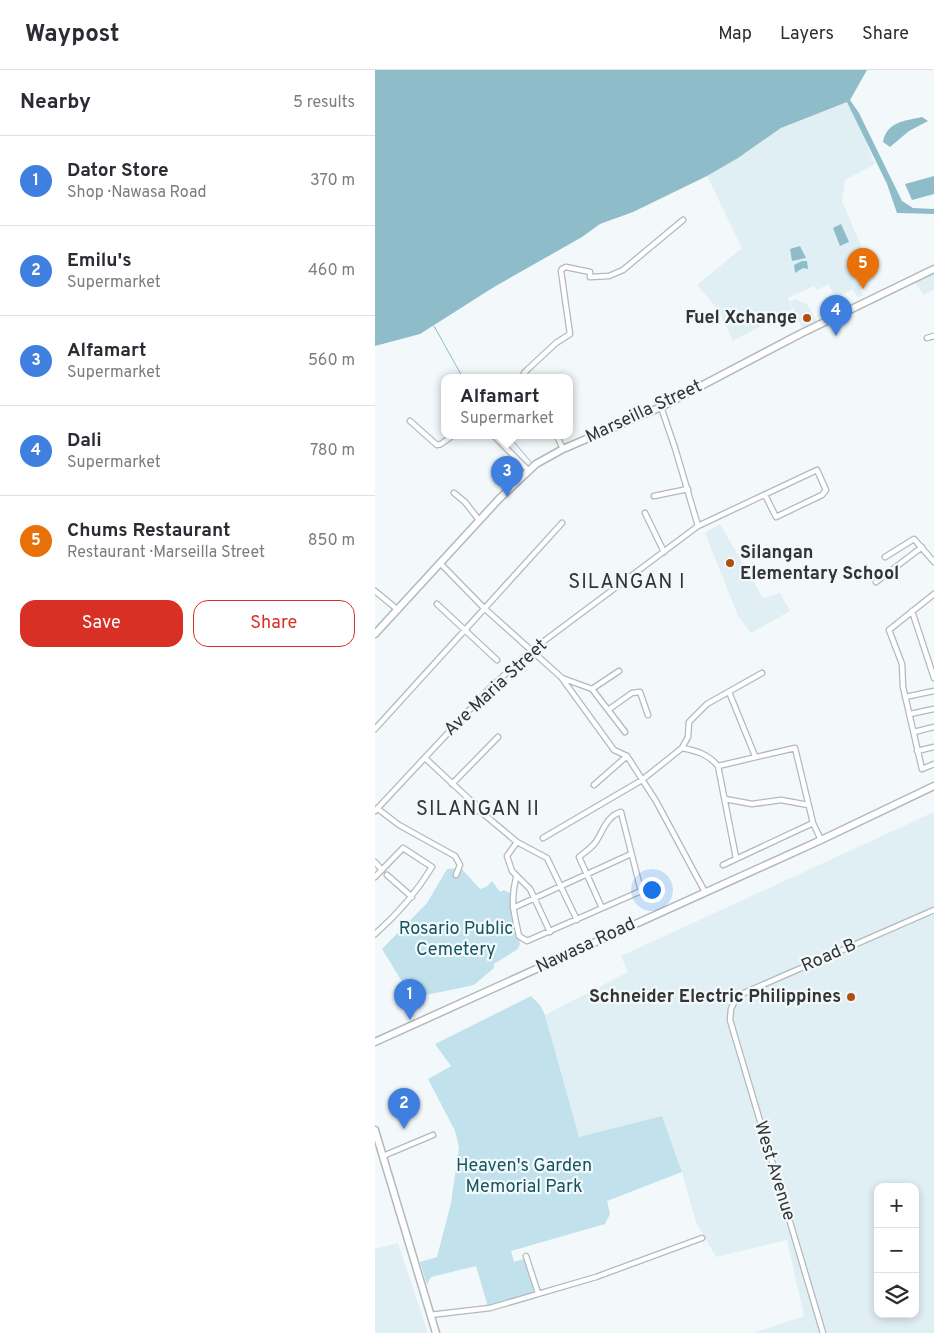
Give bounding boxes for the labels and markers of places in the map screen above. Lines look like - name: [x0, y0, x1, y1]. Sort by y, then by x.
- pin: 5: [847, 248, 879, 289]
- pin: 4: [820, 295, 852, 336]
- place label: Fuel Xchange: [685, 307, 797, 330]
- marker: Fuel Xchange: [801, 312, 813, 324]
- pin: 3: [491, 456, 523, 497]
- place label: Silangan Elementary School: [740, 542, 899, 586]
- marker: Silangan Elementary School: [724, 557, 736, 569]
- pin: 1: [394, 979, 426, 1020]
- place label: Schneider Electric Philippines: [589, 986, 841, 1009]
- marker: Schneider Electric Philippines: [845, 991, 857, 1003]
- pin: 2: [388, 1088, 420, 1129]

